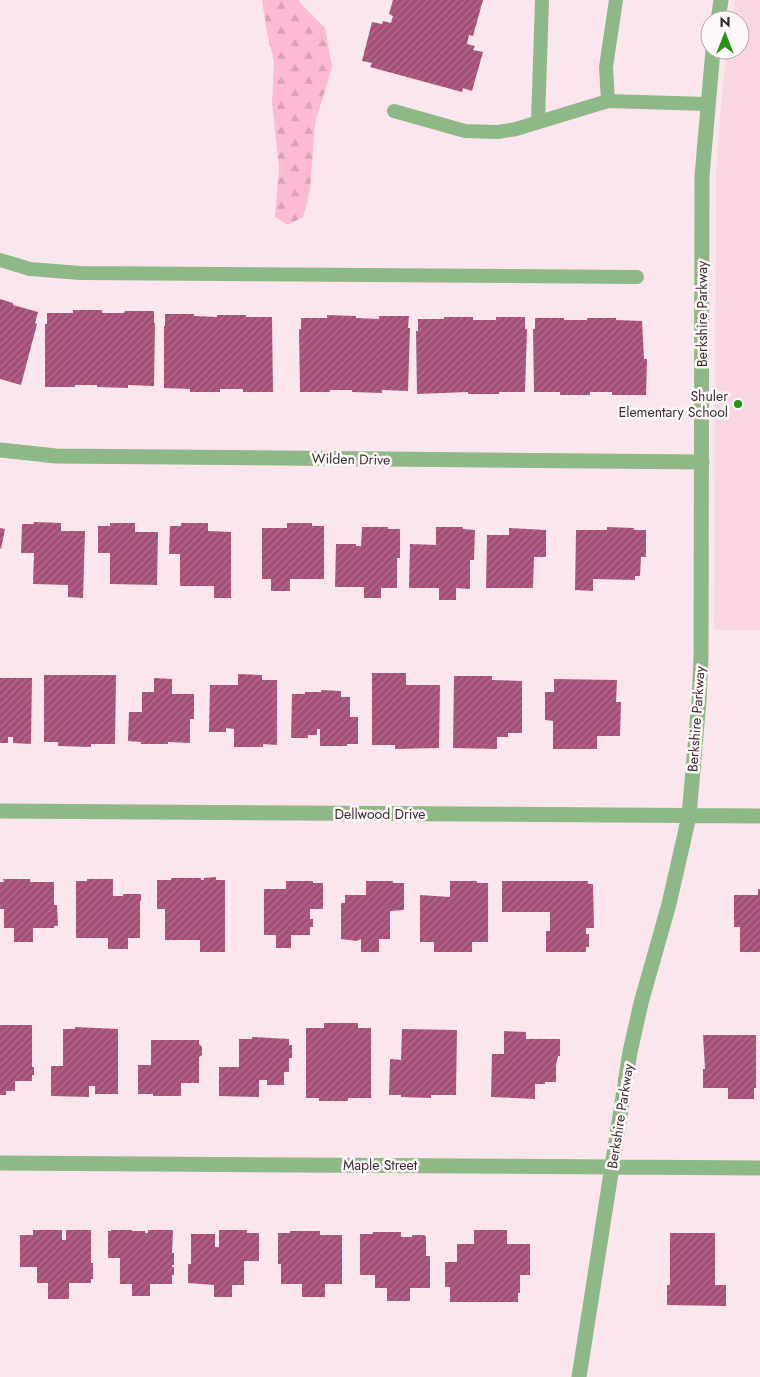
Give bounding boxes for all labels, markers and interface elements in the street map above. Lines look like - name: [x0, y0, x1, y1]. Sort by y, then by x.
- north arrow: [700, 10, 750, 60]
- text: N: [719, 12, 731, 32]
- street label: Berkshire Parkway: [692, 260, 712, 367]
- place label: Shuler Elementary School: [618, 386, 728, 422]
- marker: Shuler Elementary School: [732, 398, 744, 410]
- street label: Wilden Drive: [312, 448, 390, 470]
- street label: Berkshire Parkway: [682, 665, 710, 773]
- street label: Dellwood Drive: [334, 804, 426, 824]
- street label: Berkshire Parkway: [602, 1061, 638, 1170]
- street label: Maple Street: [343, 1155, 418, 1175]

